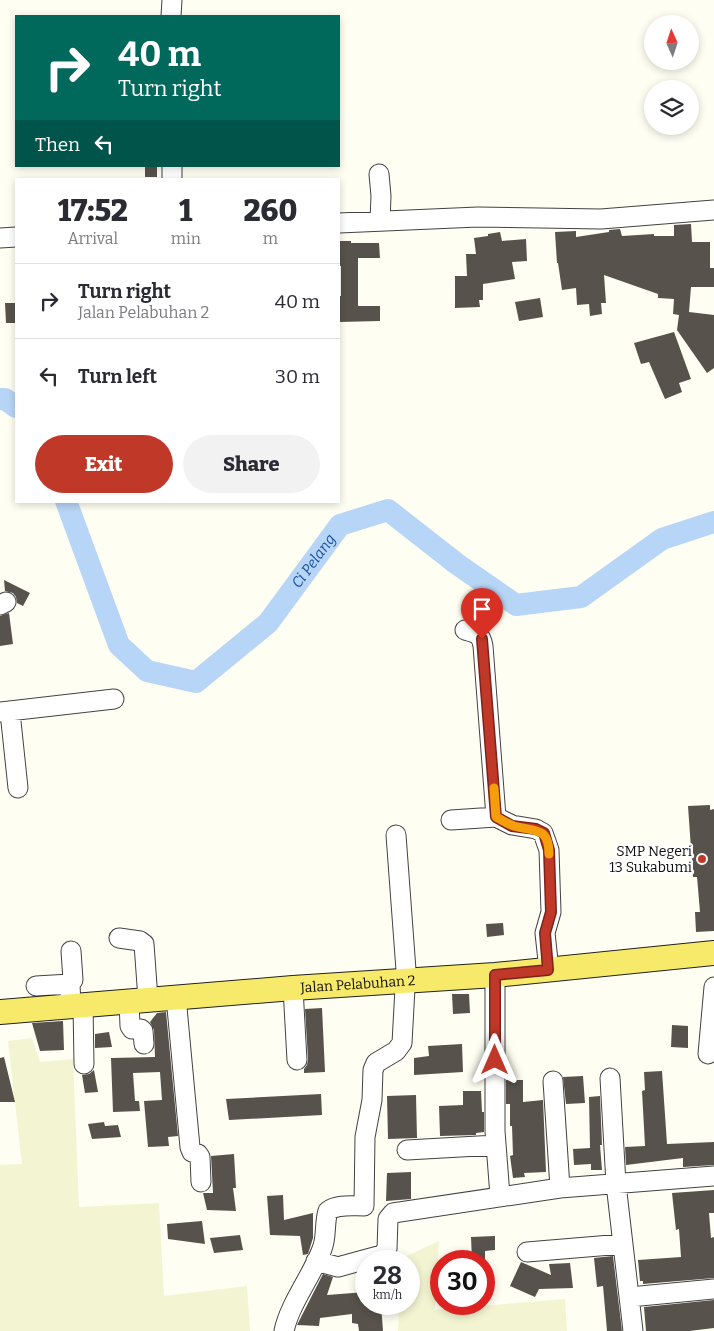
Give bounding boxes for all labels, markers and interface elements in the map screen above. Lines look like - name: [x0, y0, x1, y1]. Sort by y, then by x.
- north arrow: [644, 15, 699, 70]
- map controls: [644, 15, 699, 135]
- text: 40 m: [118, 33, 201, 75]
- icon: right: [35, 35, 100, 100]
- text: Turn right: [118, 75, 221, 102]
- button: layers: [644, 80, 699, 135]
- icon: left: [90, 130, 118, 158]
- text: Then: [35, 133, 80, 156]
- text: 17:52: [58, 193, 128, 229]
- text: 1: [179, 193, 192, 229]
- text: 260: [243, 193, 297, 229]
- text: Arrival: [67, 229, 118, 248]
- text: min: [171, 229, 201, 248]
- text: m: [263, 229, 278, 248]
- text: Turn right: [78, 280, 171, 303]
- icon: right: [35, 287, 63, 315]
- text: 40 m: [275, 290, 320, 313]
- text: Jalan Pelabuhan 2: [78, 303, 209, 322]
- icon: left: [35, 362, 63, 390]
- text: Turn left: [78, 365, 157, 388]
- text: 30 m: [275, 365, 320, 388]
- button: Exit: [35, 435, 173, 493]
- button: Share: [183, 435, 320, 493]
- water label: Ci Pelang: [288, 530, 339, 591]
- pin: [461, 588, 503, 639]
- icon: arrive: [468, 595, 496, 623]
- place label: SMP Negeri 13 Sukabumi: [609, 843, 692, 876]
- marker: SMP Negeri 13 Sukabumi: [696, 853, 708, 865]
- street label: Jalan Pelabuhan 2: [299, 972, 416, 997]
- position arrow: [468, 1033, 520, 1085]
- speed limit sign: 30: [430, 1250, 495, 1315]
- text: 28: [373, 1261, 402, 1291]
- text: km/h: [373, 1288, 402, 1302]

